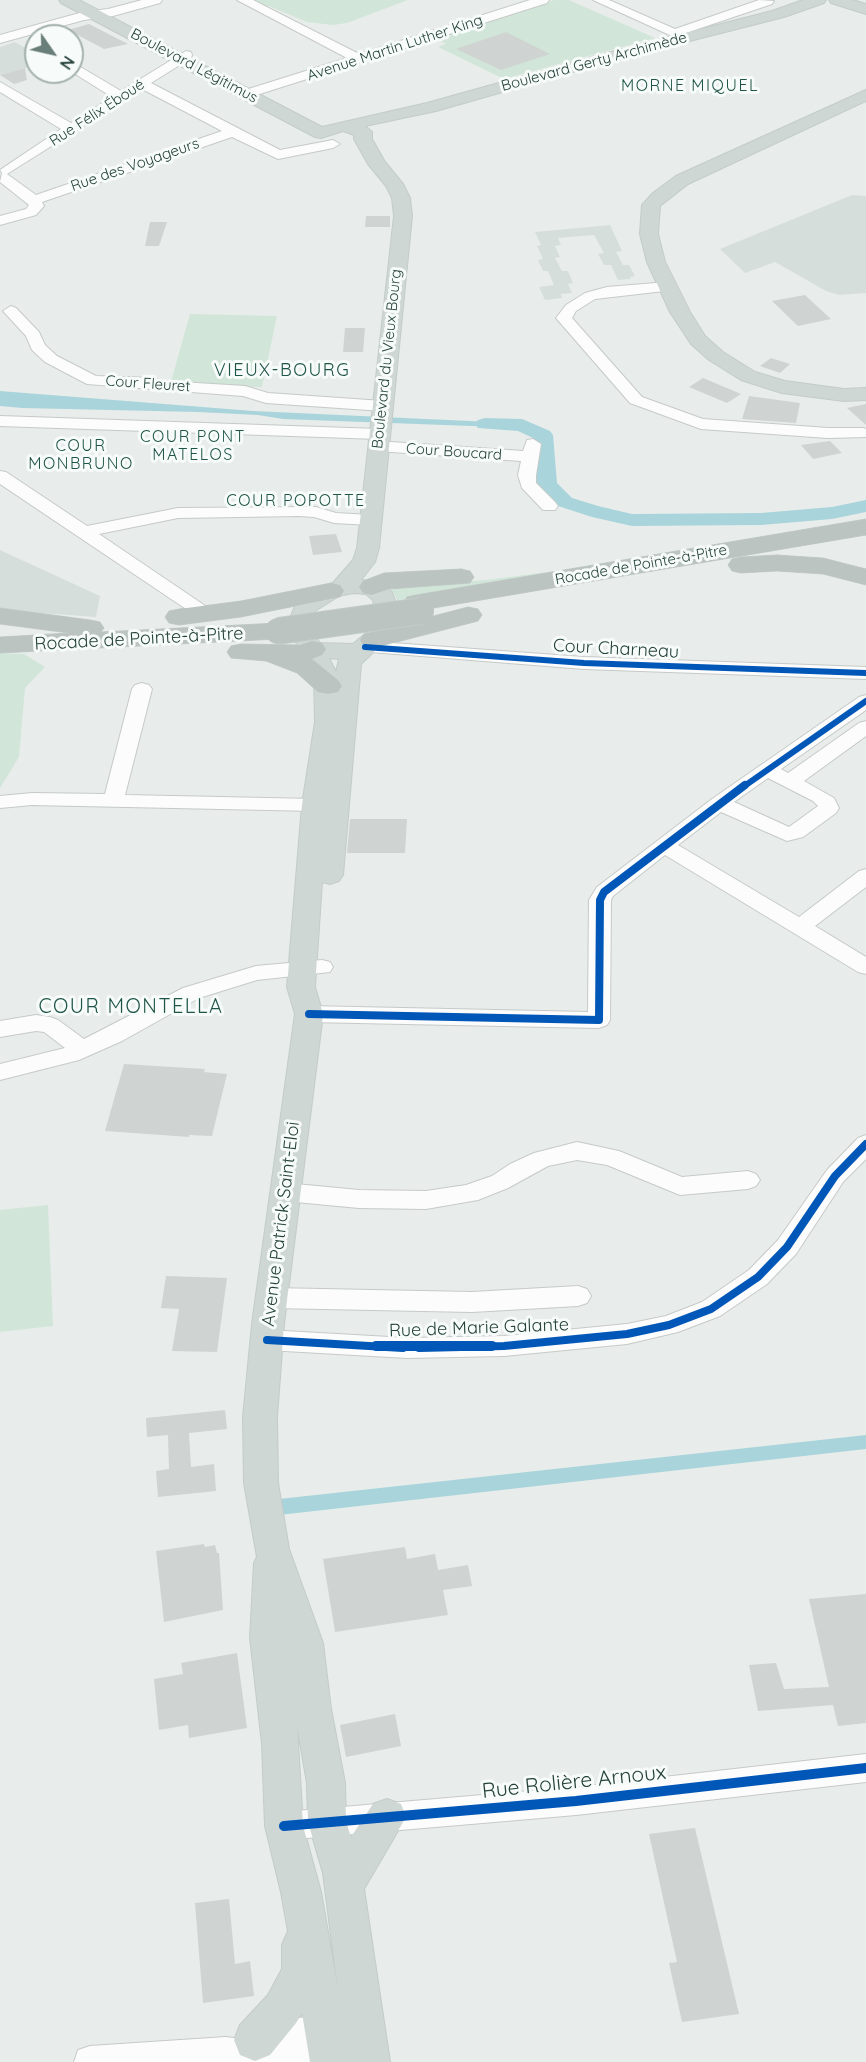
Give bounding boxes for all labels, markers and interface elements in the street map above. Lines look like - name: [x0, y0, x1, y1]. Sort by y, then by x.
- street label: Avenue Martin Luther King: [305, 11, 485, 85]
- north arrow: [24, 24, 84, 84]
- street label: Boulevard Légitimus: [127, 25, 261, 107]
- street label: Boulevard Gerty Archimède: [499, 29, 689, 95]
- text: N: [56, 52, 79, 73]
- street label: Rue Félix Éboué: [46, 76, 148, 150]
- district label: MORNE MIQUEL: [621, 76, 759, 96]
- street label: Rue des Voyageurs: [68, 135, 202, 195]
- street label: Boulevard du Vieux Bourg: [369, 268, 405, 450]
- district label: VIEUX-BOURG: [214, 360, 350, 382]
- street label: Cour Fleuret: [105, 372, 191, 396]
- district label: COUR PONT MATELOS: [140, 427, 246, 465]
- district label: COUR MONBRUNO: [28, 436, 134, 474]
- street label: Cour Boucard: [405, 440, 503, 464]
- district label: COUR POPOTTE: [226, 491, 366, 511]
- street label: Rocade de Pointe-à-Pitre: [554, 541, 728, 589]
- street label: Rocade de Pointe-à-Pitre: [34, 623, 244, 655]
- street label: Cour Charneau: [552, 635, 680, 663]
- district label: COUR MONTELLA: [38, 995, 224, 1019]
- street label: Avenue Patrick Saint-Eloi: [258, 1120, 304, 1328]
- street label: Rue de Marie Galante: [389, 1314, 569, 1342]
- street label: Rue Rolière Arnoux: [481, 1760, 667, 1804]

